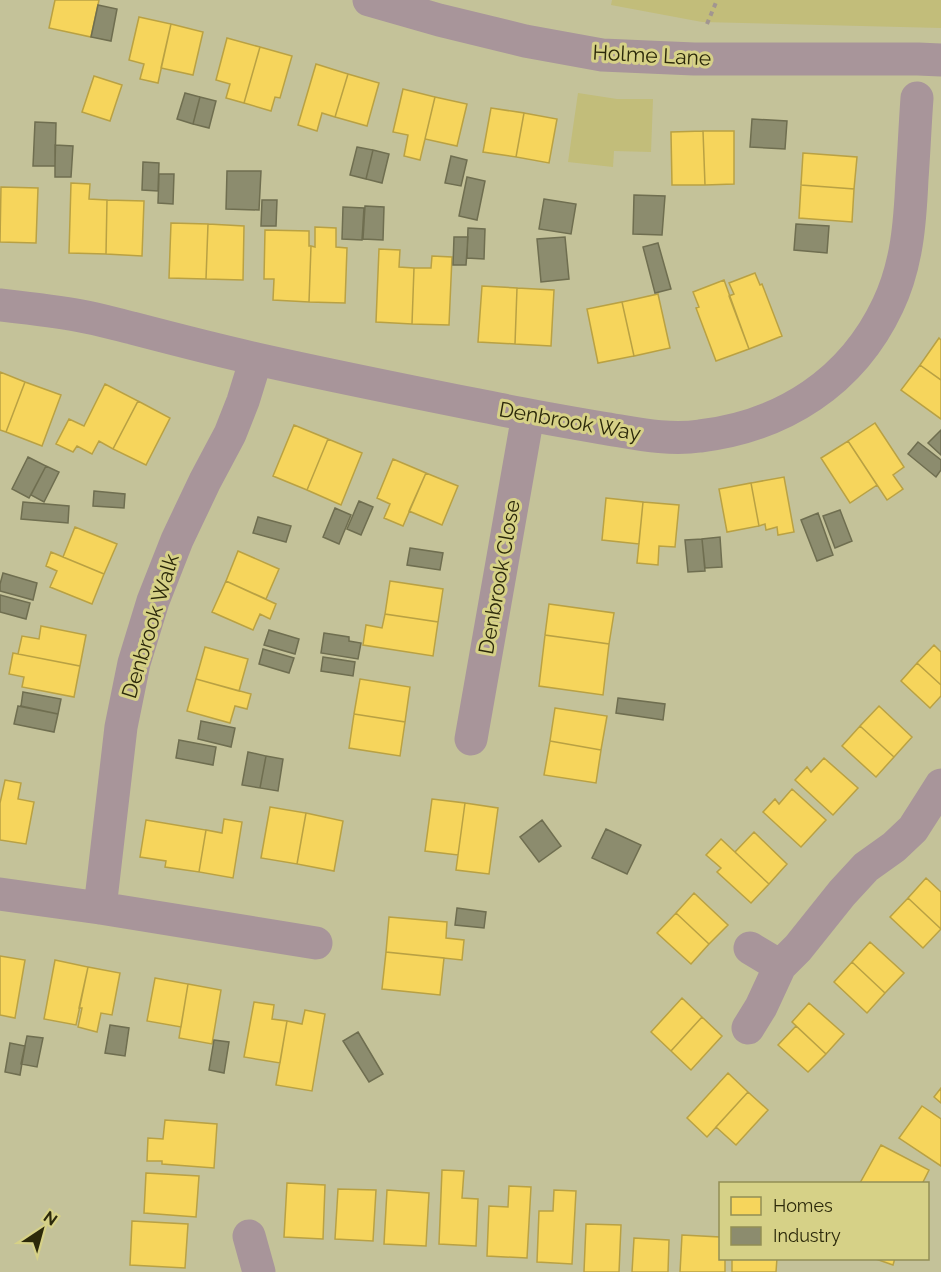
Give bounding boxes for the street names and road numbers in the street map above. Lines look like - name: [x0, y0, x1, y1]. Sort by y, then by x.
- street label: Holme Lane: [592, 39, 712, 71]
- street label: Denbrook Way: [497, 396, 643, 446]
- street label: Denbrook Close: [473, 498, 525, 656]
- street label: Denbrook Walk: [116, 551, 184, 701]

